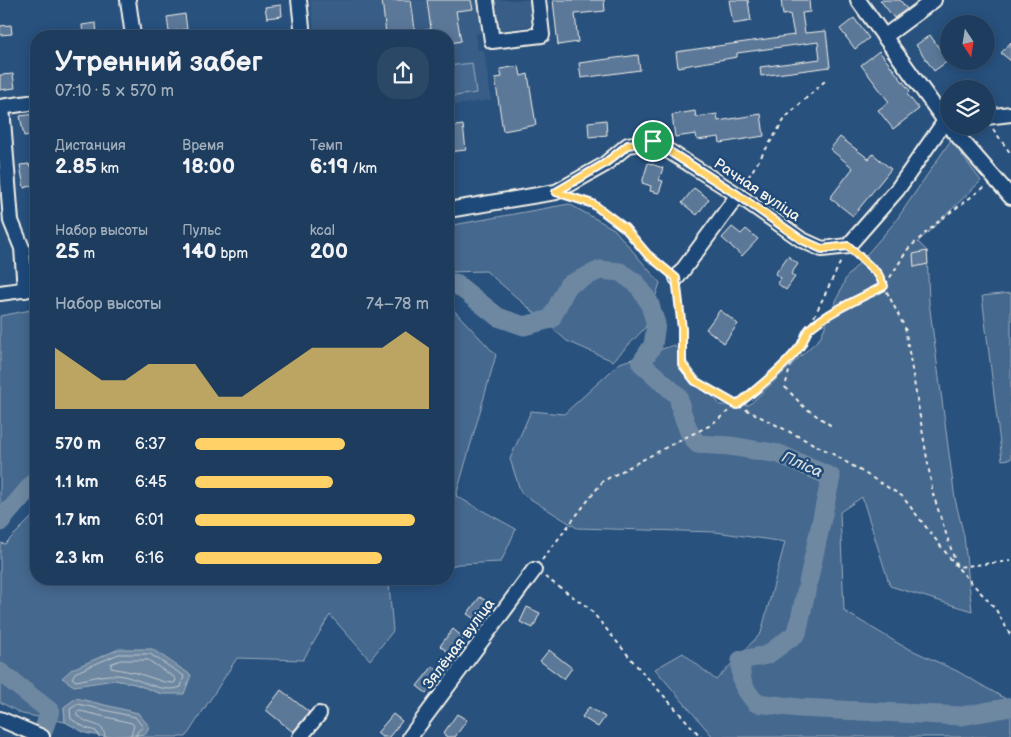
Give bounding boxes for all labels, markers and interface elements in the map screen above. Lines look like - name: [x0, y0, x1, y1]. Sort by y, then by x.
- north arrow: [940, 15, 995, 70]
- map controls: [940, 15, 995, 135]
- text: Утренний забег: [55, 46, 263, 79]
- button: share: [377, 47, 429, 99]
- button: layers: [940, 80, 995, 135]
- text: 07:10 · 5 × 570 m: [55, 82, 174, 101]
- pin: [632, 120, 674, 162]
- icon: arrive: [639, 127, 667, 155]
- text: Дистанция: [55, 137, 126, 154]
- text: Время: [182, 137, 224, 154]
- text: Темп: [310, 137, 343, 154]
- text: 2.85: [55, 154, 97, 179]
- text: 18:00: [182, 154, 235, 179]
- text: 6:19: [310, 154, 349, 179]
- street label: Рачная вуліца: [710, 154, 804, 226]
- text: km: [97, 160, 119, 177]
- text: /km: [349, 160, 377, 177]
- text: Набор высоты: [55, 222, 148, 239]
- text: Пульс: [182, 222, 221, 239]
- text: kcal: [310, 222, 335, 239]
- text: 25: [55, 239, 80, 264]
- text: 140: [182, 239, 217, 264]
- text: 200: [310, 239, 348, 264]
- text: m: [80, 245, 95, 262]
- text: bpm: [217, 245, 248, 262]
- text: Набор высоты: [55, 295, 162, 314]
- text: 74–78 m: [366, 295, 429, 314]
- text: 570 m: [55, 435, 101, 454]
- text: 6:37: [135, 435, 166, 454]
- water label: Пліса: [779, 448, 825, 482]
- text: 1.1 km: [55, 473, 98, 492]
- text: 6:45: [135, 473, 167, 492]
- text: 1.7 km: [55, 511, 100, 530]
- text: 6:01: [135, 511, 164, 530]
- text: 2.3 km: [55, 549, 104, 568]
- text: 6:16: [135, 549, 164, 568]
- street label: Зялёная вуліца: [419, 595, 499, 693]

